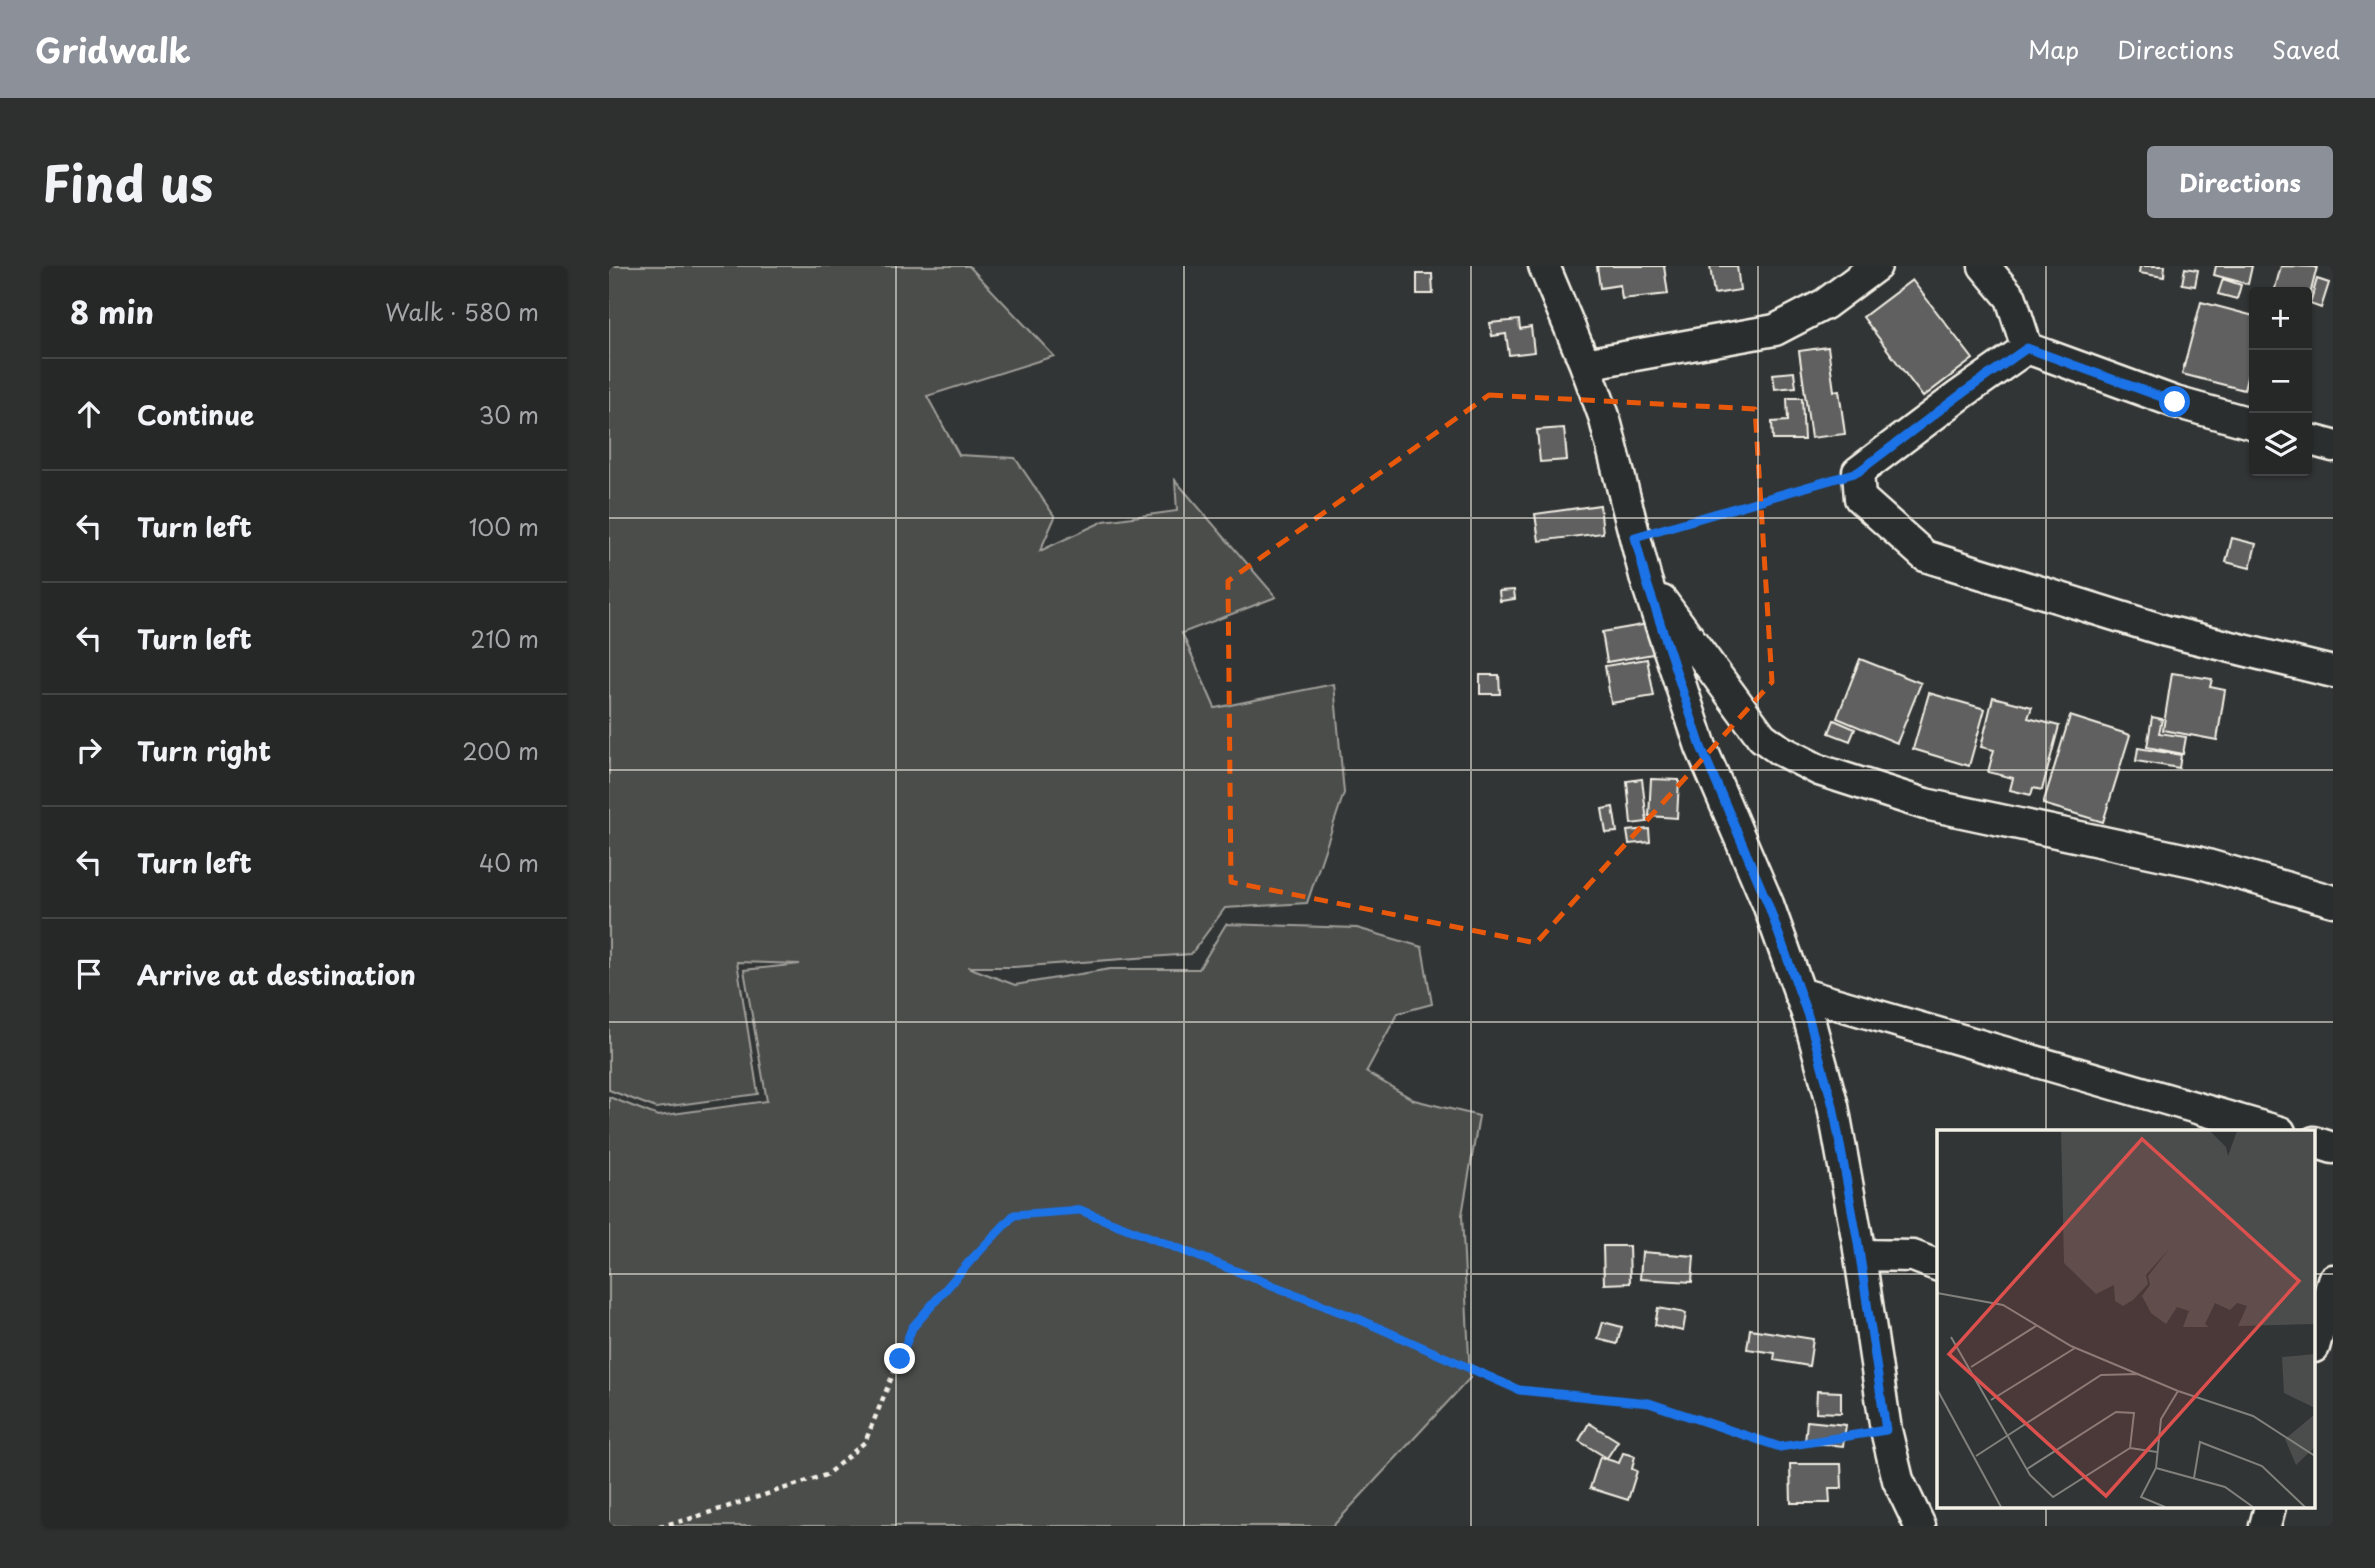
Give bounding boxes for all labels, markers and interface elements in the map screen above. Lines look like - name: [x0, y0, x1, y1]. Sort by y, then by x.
- text: Gridwalk: [35, 24, 191, 74]
- text: Map: [2028, 31, 2079, 67]
- text: Directions: [2117, 31, 2234, 67]
- text: Saved: [2272, 31, 2340, 67]
- text: Find us: [42, 145, 213, 219]
- button: Directions: [2147, 146, 2333, 218]
- map controls: [2249, 287, 2312, 476]
- button: +: [2249, 287, 2312, 350]
- text: 8 min: [70, 289, 154, 334]
- text: Walk · 580 m: [385, 294, 539, 329]
- button: −: [2249, 350, 2312, 413]
- route start: [2159, 386, 2190, 417]
- icon: ahead: [70, 395, 108, 433]
- text: Continue: [137, 395, 254, 434]
- text: 30 m: [478, 397, 539, 432]
- button: layers: [2249, 413, 2312, 476]
- icon: left: [70, 507, 108, 545]
- text: Turn left: [137, 507, 252, 546]
- text: 100 m: [469, 509, 539, 544]
- icon: left: [70, 619, 108, 657]
- text: Turn left: [137, 619, 252, 658]
- text: 210 m: [471, 621, 539, 656]
- icon: right: [70, 731, 108, 769]
- text: Turn right: [137, 731, 271, 770]
- text: 200 m: [462, 733, 539, 768]
- icon: left: [70, 843, 108, 881]
- text: Turn left: [137, 843, 252, 882]
- text: 40 m: [479, 845, 539, 880]
- icon: arrive: [70, 955, 108, 993]
- text: Arrive at destination: [137, 955, 416, 994]
- inset map: [1937, 1130, 2315, 1508]
- route end: [884, 1343, 915, 1374]

